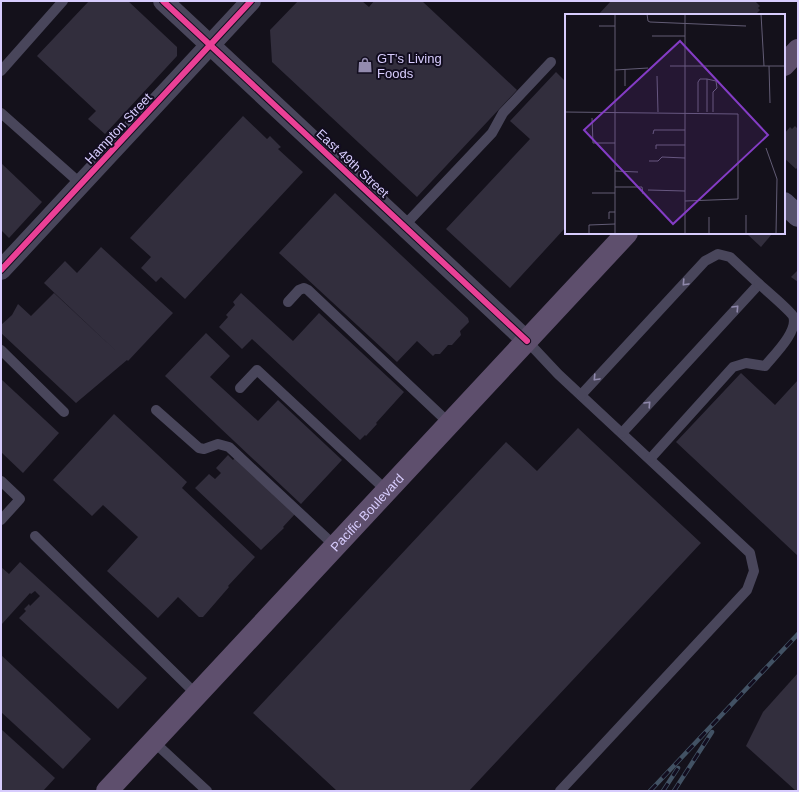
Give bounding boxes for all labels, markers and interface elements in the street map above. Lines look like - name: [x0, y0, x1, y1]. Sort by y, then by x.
- inset map: [565, 14, 785, 234]
- place label: GT's Living Foods: [377, 51, 442, 81]
- shop icon: GT's Living Foods: [356, 56, 374, 74]
- street label: Hampton Street: [82, 90, 155, 167]
- street label: East 49th Street: [313, 126, 392, 201]
- one-way arrow: [682, 278, 689, 286]
- one-way arrow: [732, 305, 739, 313]
- one-way arrow: [593, 373, 601, 381]
- one-way arrow: [644, 401, 651, 409]
- street label: Pacific Boulevard: [327, 471, 407, 554]

